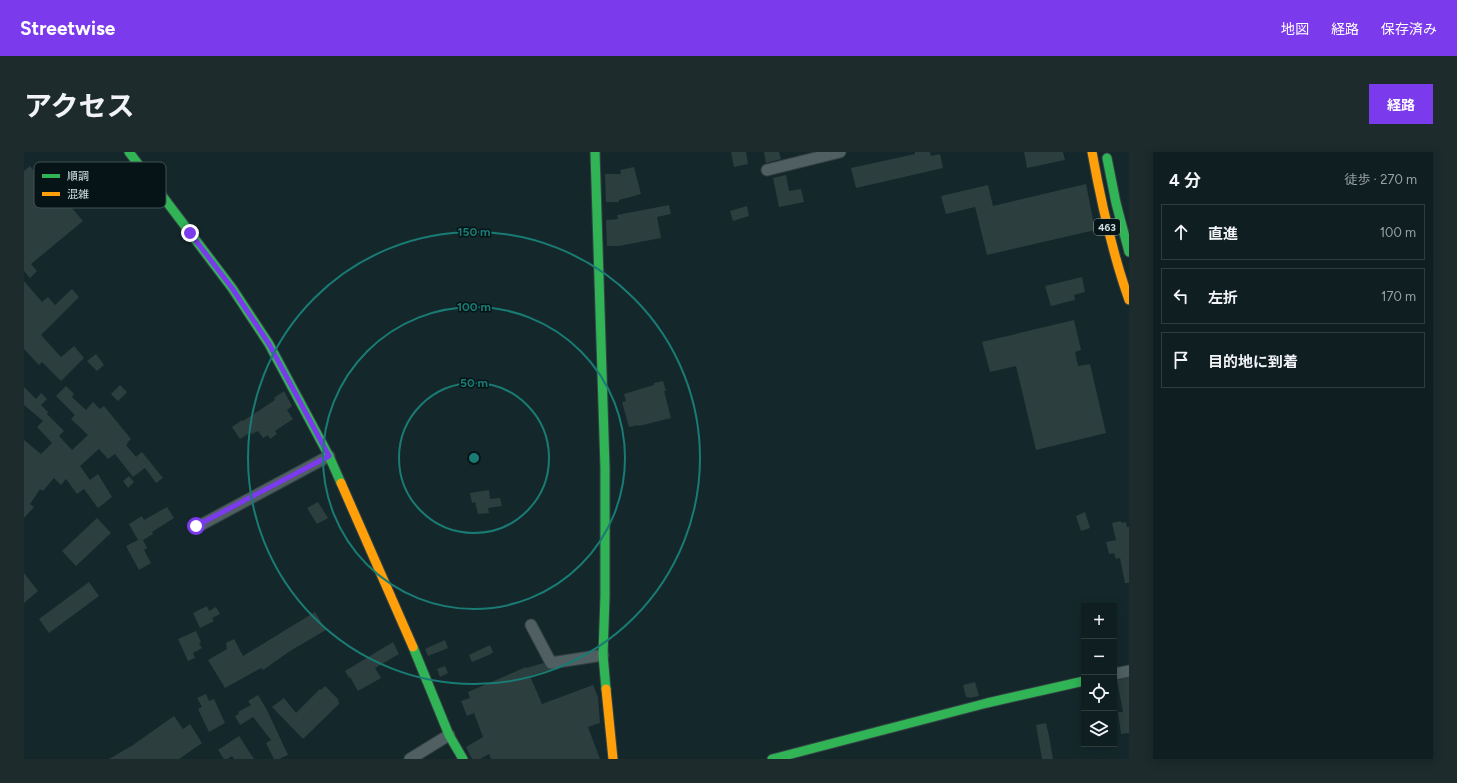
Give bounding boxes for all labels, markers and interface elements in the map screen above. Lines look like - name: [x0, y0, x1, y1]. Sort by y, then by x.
- text: Streetwise: [20, 17, 115, 40]
- text: 地図: [1281, 21, 1309, 38]
- text: 経路: [1331, 21, 1359, 38]
- text: 保存済み: [1381, 21, 1437, 38]
- button: 経路: [1369, 84, 1433, 124]
- text: アクセス: [24, 89, 135, 123]
- legend: [34, 162, 166, 208]
- text: 順調: [67, 170, 89, 183]
- text: 4 分: [1169, 170, 1201, 190]
- text: 徒歩 · 270 m: [1344, 172, 1417, 187]
- text: 混雑: [67, 188, 89, 201]
- road number: 463: [1094, 219, 1120, 235]
- icon: ahead: [1170, 221, 1192, 243]
- route end: [181, 224, 199, 242]
- text: 150 m: [457, 225, 491, 239]
- text: 直進: [1208, 225, 1238, 243]
- text: 100 m: [1380, 225, 1416, 240]
- icon: left: [1170, 285, 1192, 307]
- text: 左折: [1208, 289, 1238, 307]
- text: 170 m: [1381, 289, 1416, 304]
- text: 100 m: [457, 300, 491, 314]
- icon: arrive: [1170, 349, 1192, 371]
- text: 目的地に到着: [1208, 353, 1298, 371]
- text: 50 m: [460, 376, 488, 390]
- centre of rings: [467, 451, 481, 465]
- route start: [187, 517, 205, 535]
- map controls: [1081, 603, 1117, 747]
- button: +: [1081, 603, 1117, 639]
- button: −: [1081, 639, 1117, 675]
- button: locate: [1081, 675, 1117, 711]
- button: layers: [1081, 711, 1117, 747]

